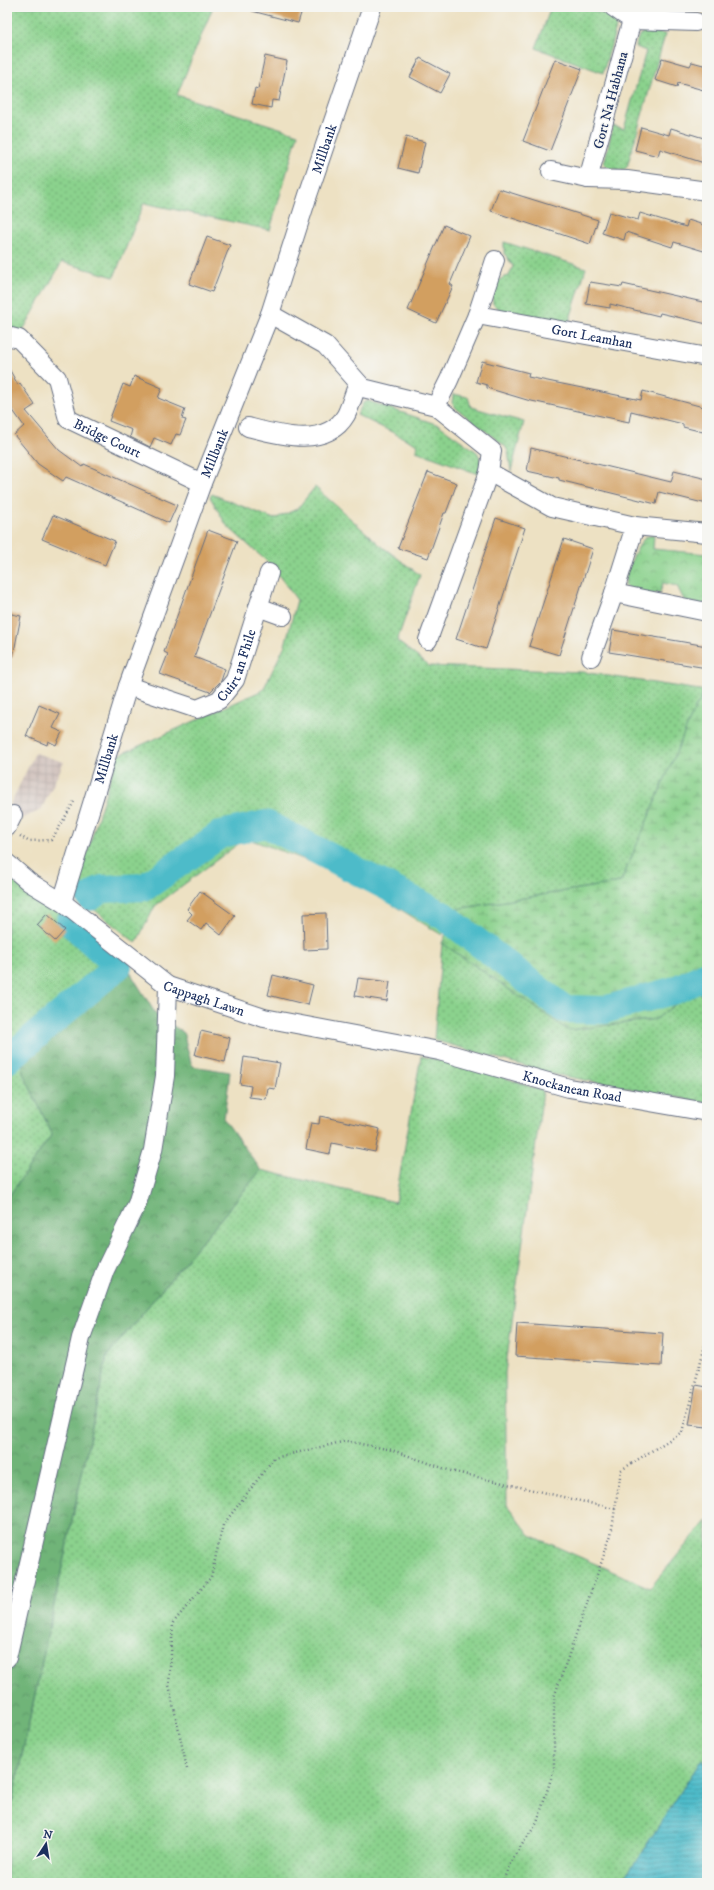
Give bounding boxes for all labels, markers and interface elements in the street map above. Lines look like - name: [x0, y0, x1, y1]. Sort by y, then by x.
- street label: Gort Na Habhana: [589, 50, 633, 151]
- street label: Millbank: [308, 122, 342, 176]
- street label: Gort Leamhan: [550, 321, 635, 353]
- street label: Bridge Court: [70, 415, 144, 463]
- street label: Millbank: [197, 426, 233, 481]
- street label: Cuirt an Fhile: [213, 627, 261, 706]
- street label: Millbank: [91, 731, 123, 786]
- street label: Cappagh Lawn: [161, 977, 248, 1021]
- street label: Knockanean Road: [520, 1067, 623, 1107]
- north arrow: [26, 1824, 66, 1864]
- text: N: [42, 1827, 54, 1843]

